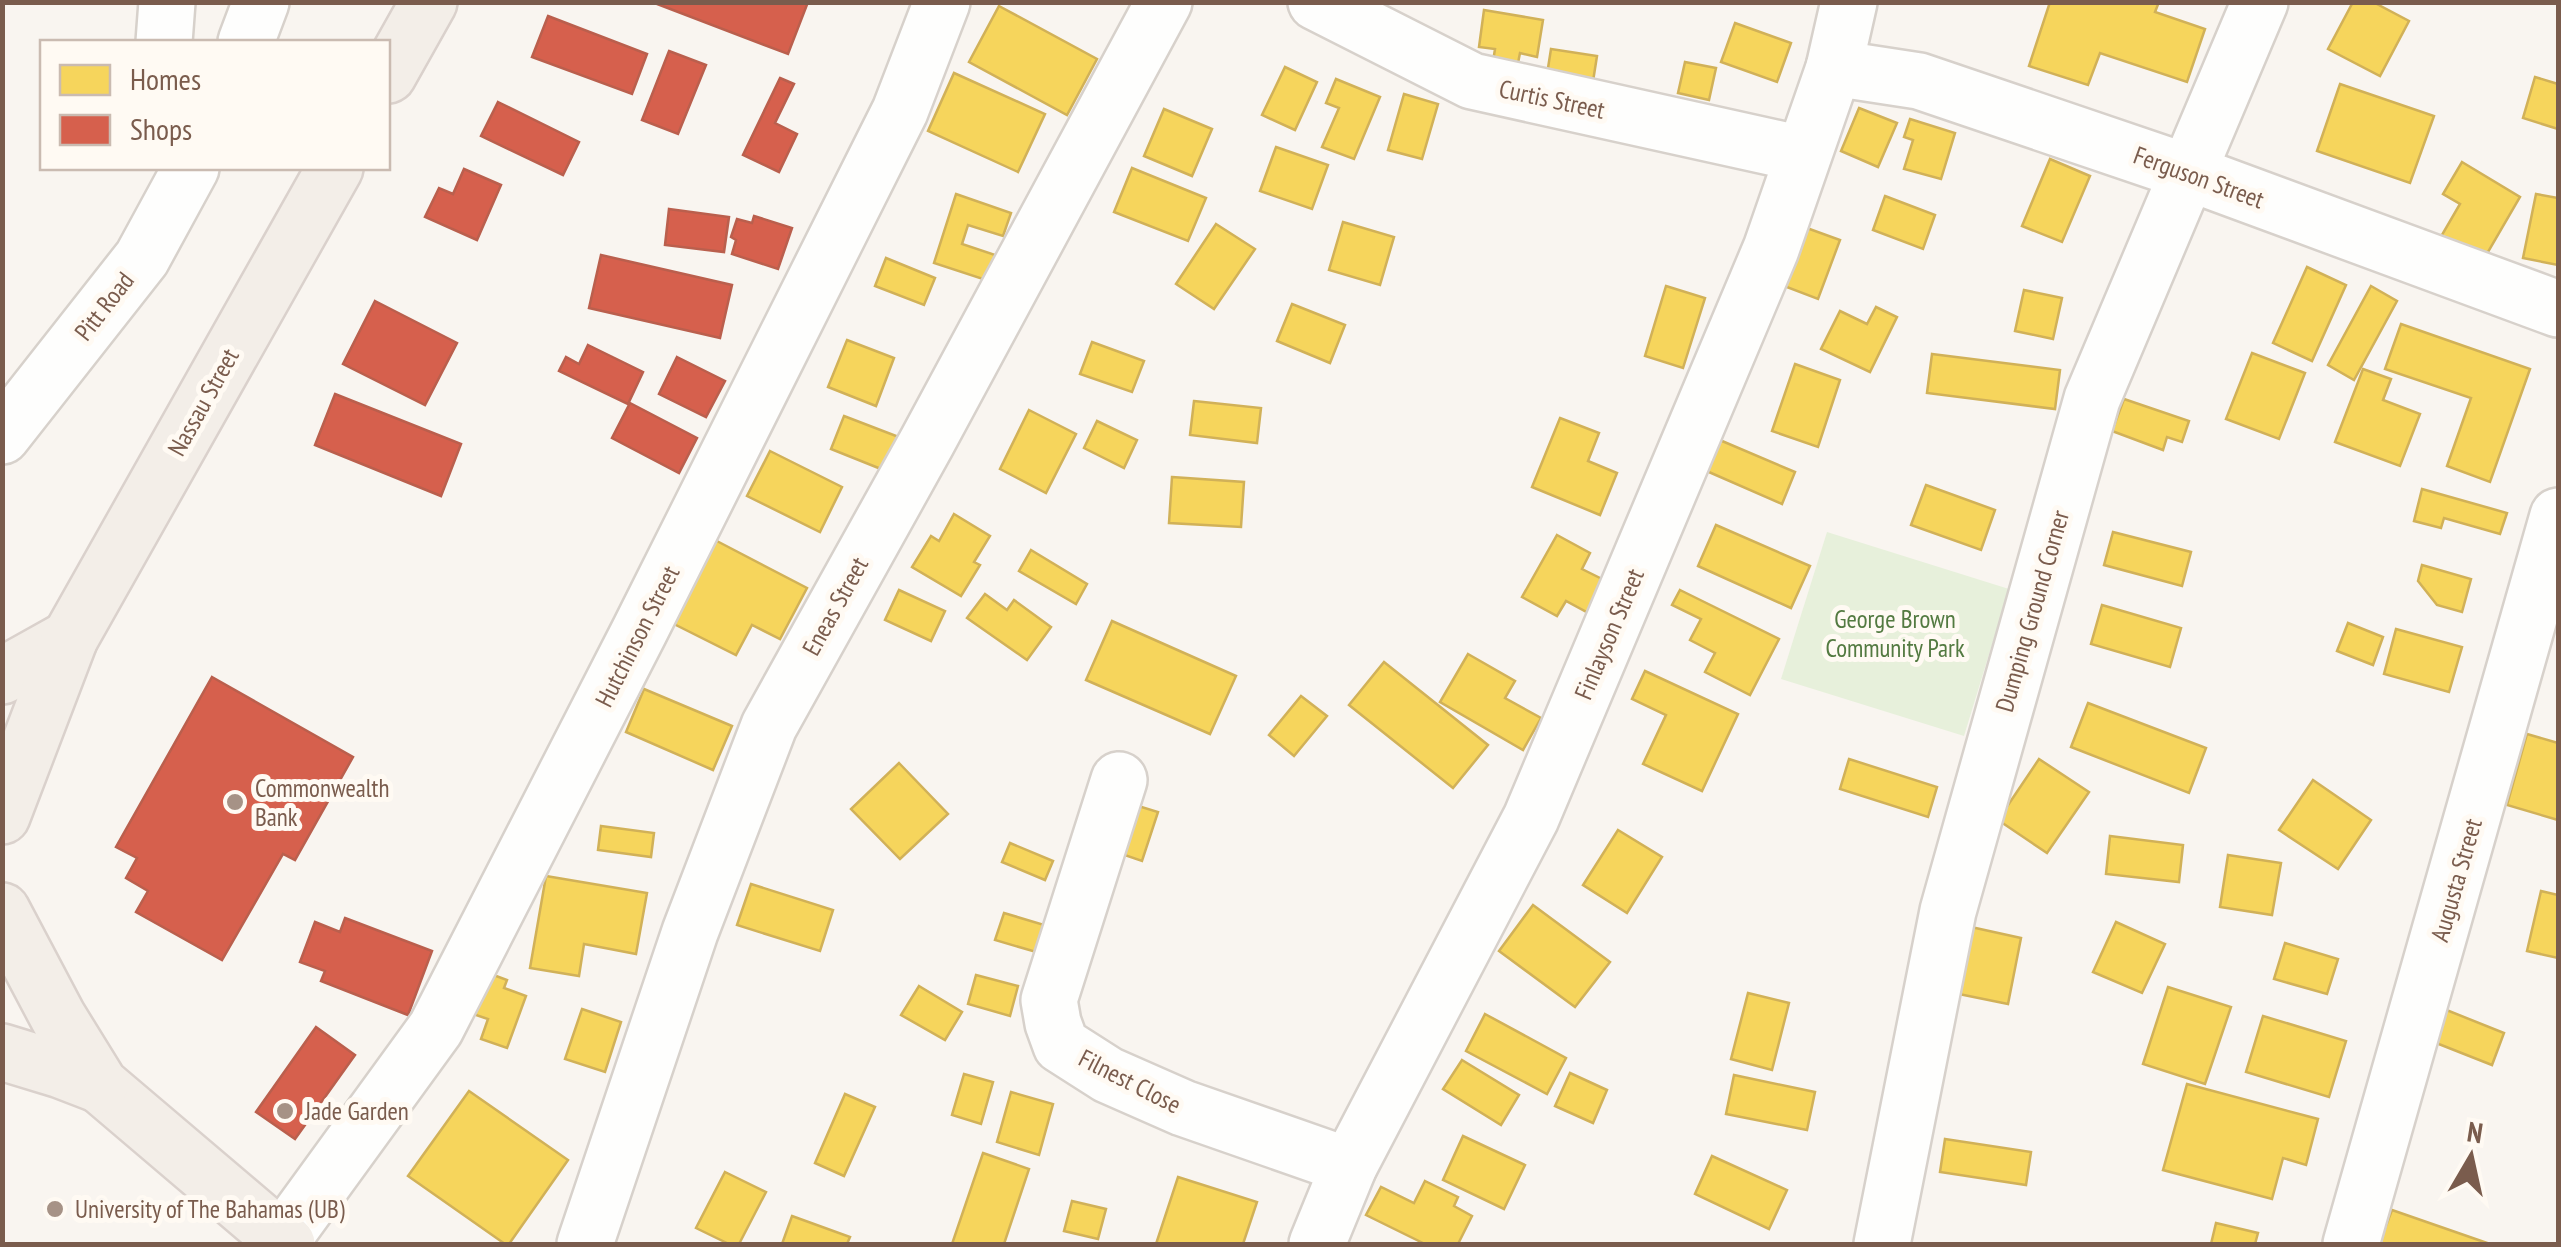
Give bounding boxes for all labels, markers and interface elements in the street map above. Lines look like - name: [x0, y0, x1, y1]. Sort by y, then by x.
- legend: [40, 40, 390, 170]
- text: Homes: [130, 59, 201, 98]
- street label: Curtis Street: [1496, 72, 1608, 126]
- text: Shops: [130, 109, 192, 148]
- street label: Ferguson Street: [2129, 139, 2269, 215]
- street label: Pitt Road: [67, 265, 141, 347]
- street label: Nassau Street: [160, 342, 246, 461]
- street label: Dumping Ground Corner: [1988, 506, 2076, 715]
- street label: Eneas Street: [795, 551, 875, 661]
- street label: Hutchinson Street: [588, 560, 686, 712]
- street label: Finlayson Street: [1567, 564, 1651, 704]
- park label: George Brown Community Park: [1825, 603, 1965, 664]
- place label: Commonwealth Bank: [255, 772, 389, 833]
- marker: Commonwealth Bank: [224, 791, 246, 813]
- street label: Augusta Street: [2423, 815, 2489, 945]
- street label: Filnest Close: [1074, 1042, 1186, 1120]
- place label: Jade Garden: [304, 1095, 409, 1127]
- marker: Jade Garden: [274, 1100, 296, 1122]
- north arrow: [2421, 1107, 2521, 1207]
- text: N: [2465, 1112, 2485, 1151]
- place label: University of The Bahamas (UB): [75, 1193, 345, 1225]
- marker: University of The Bahamas (UB): [44, 1198, 66, 1220]

